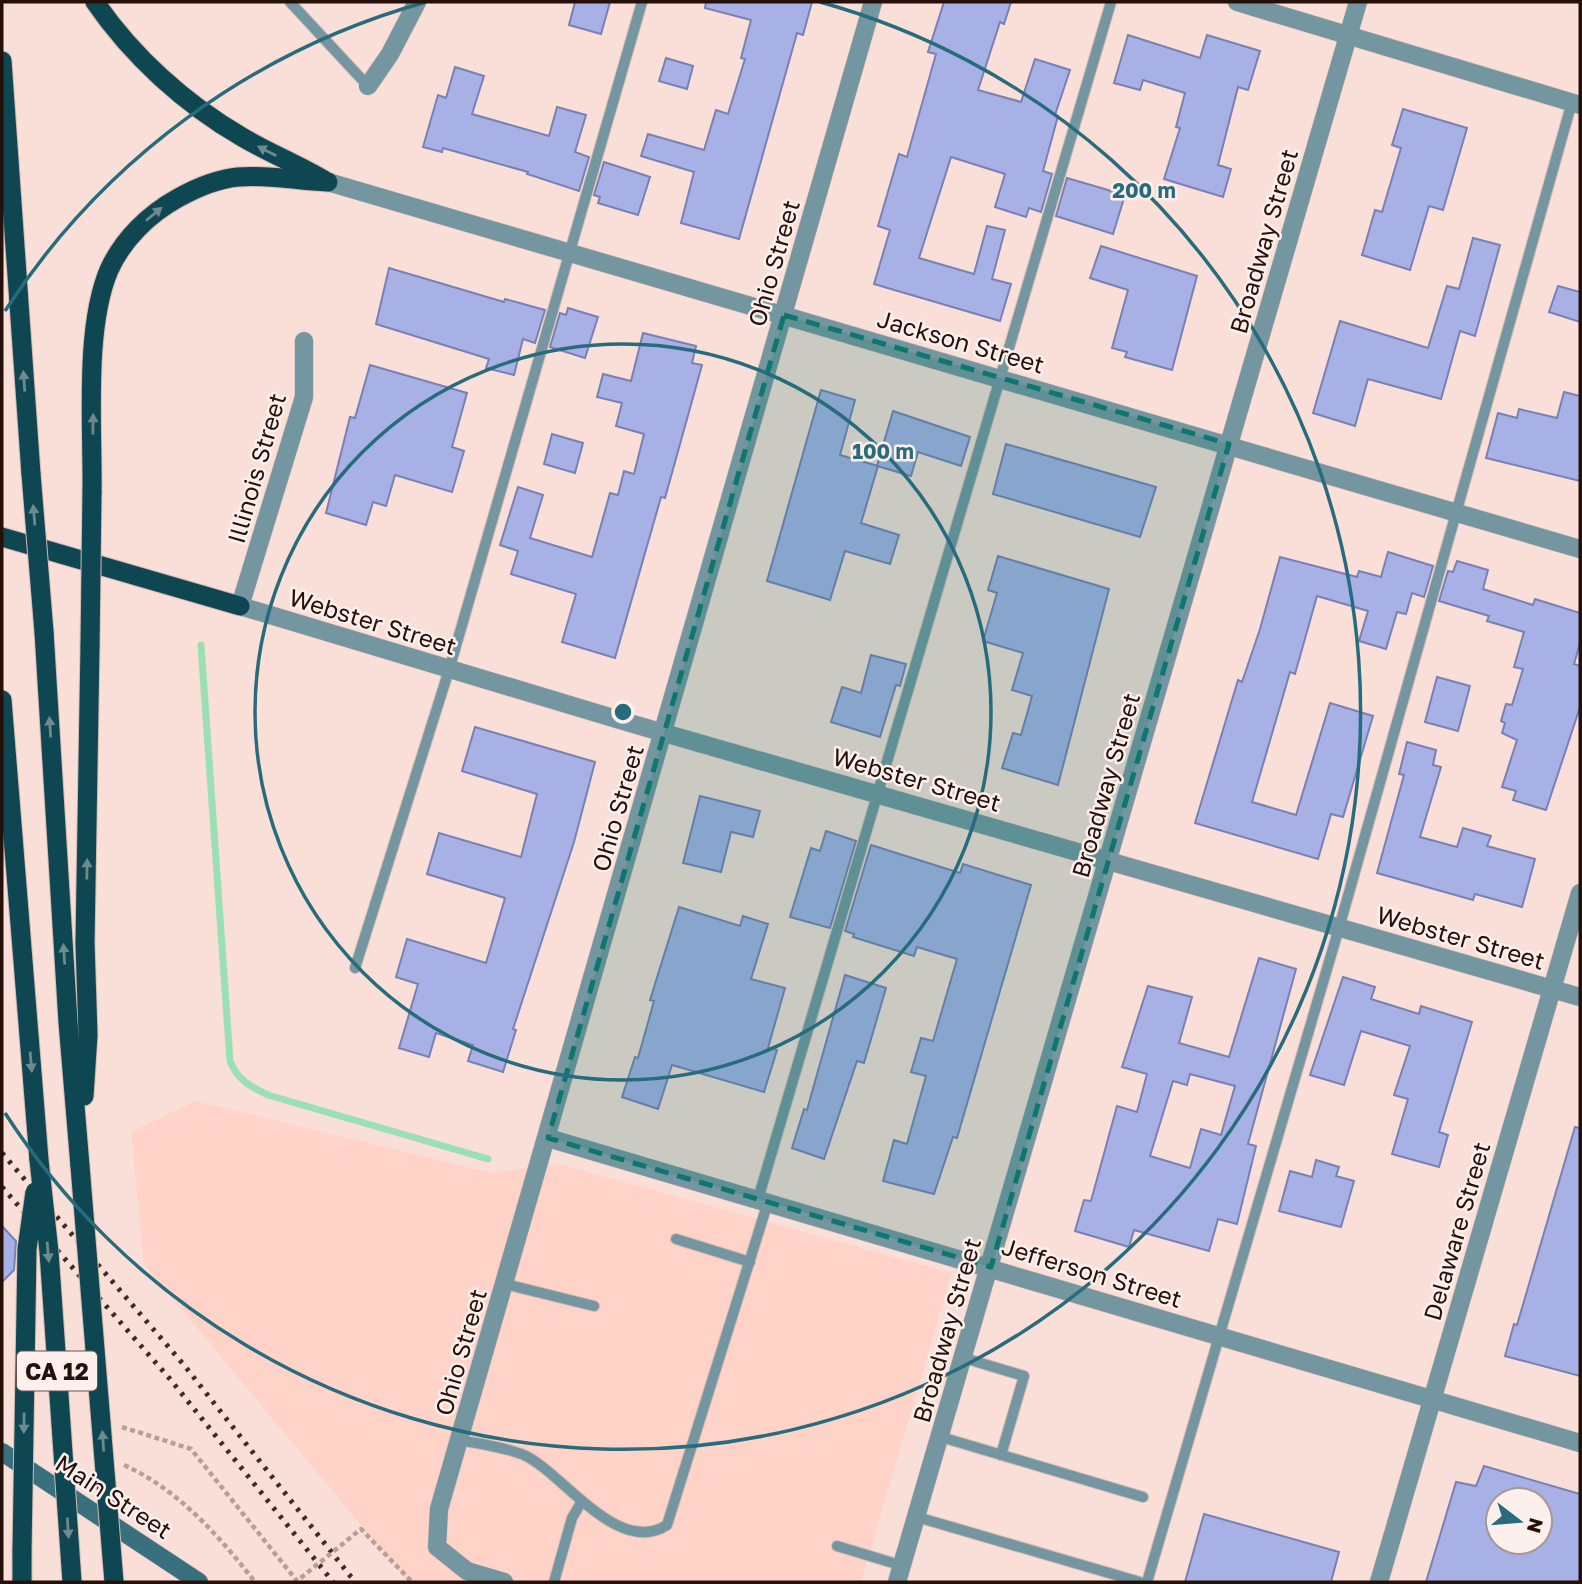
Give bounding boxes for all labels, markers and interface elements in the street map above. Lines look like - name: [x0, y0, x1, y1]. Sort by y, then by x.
- one-way arrow: [257, 145, 277, 156]
- street label: Broadway Street: [1223, 145, 1303, 337]
- text: 200 m: [1112, 177, 1176, 203]
- street label: Ohio Street: [741, 196, 805, 330]
- one-way arrow: [145, 206, 163, 222]
- street label: Jackson Street: [874, 303, 1048, 379]
- one-way arrow: [19, 370, 30, 392]
- street label: Illinois Street: [221, 390, 291, 546]
- one-way arrow: [87, 412, 98, 434]
- text: 100 m: [852, 438, 914, 464]
- one-way arrow: [28, 504, 39, 526]
- street label: Webster Street: [286, 582, 460, 660]
- street label: Broadway Street: [1065, 689, 1145, 881]
- centre of rings: [611, 700, 635, 724]
- one-way arrow: [44, 716, 55, 738]
- street label: Ohio Street: [585, 741, 649, 875]
- street label: Webster Street: [830, 741, 1004, 817]
- one-way arrow: [81, 858, 92, 880]
- street label: Webster Street: [1374, 899, 1548, 975]
- one-way arrow: [58, 943, 69, 965]
- one-way arrow: [25, 1051, 36, 1073]
- street label: Delaware Street: [1417, 1138, 1495, 1324]
- street label: Jefferson Street: [998, 1231, 1186, 1313]
- street label: Broadway Street: [906, 1234, 986, 1426]
- one-way arrow: [43, 1241, 54, 1263]
- street label: Ohio Street: [428, 1285, 492, 1419]
- road number: CA 12: [17, 1352, 97, 1390]
- one-way arrow: [19, 1412, 30, 1434]
- one-way arrow: [97, 1430, 108, 1452]
- street label: Main Street: [51, 1448, 177, 1544]
- north arrow: [1484, 1486, 1554, 1556]
- text: N: [1523, 1516, 1549, 1536]
- one-way arrow: [63, 1517, 74, 1539]

